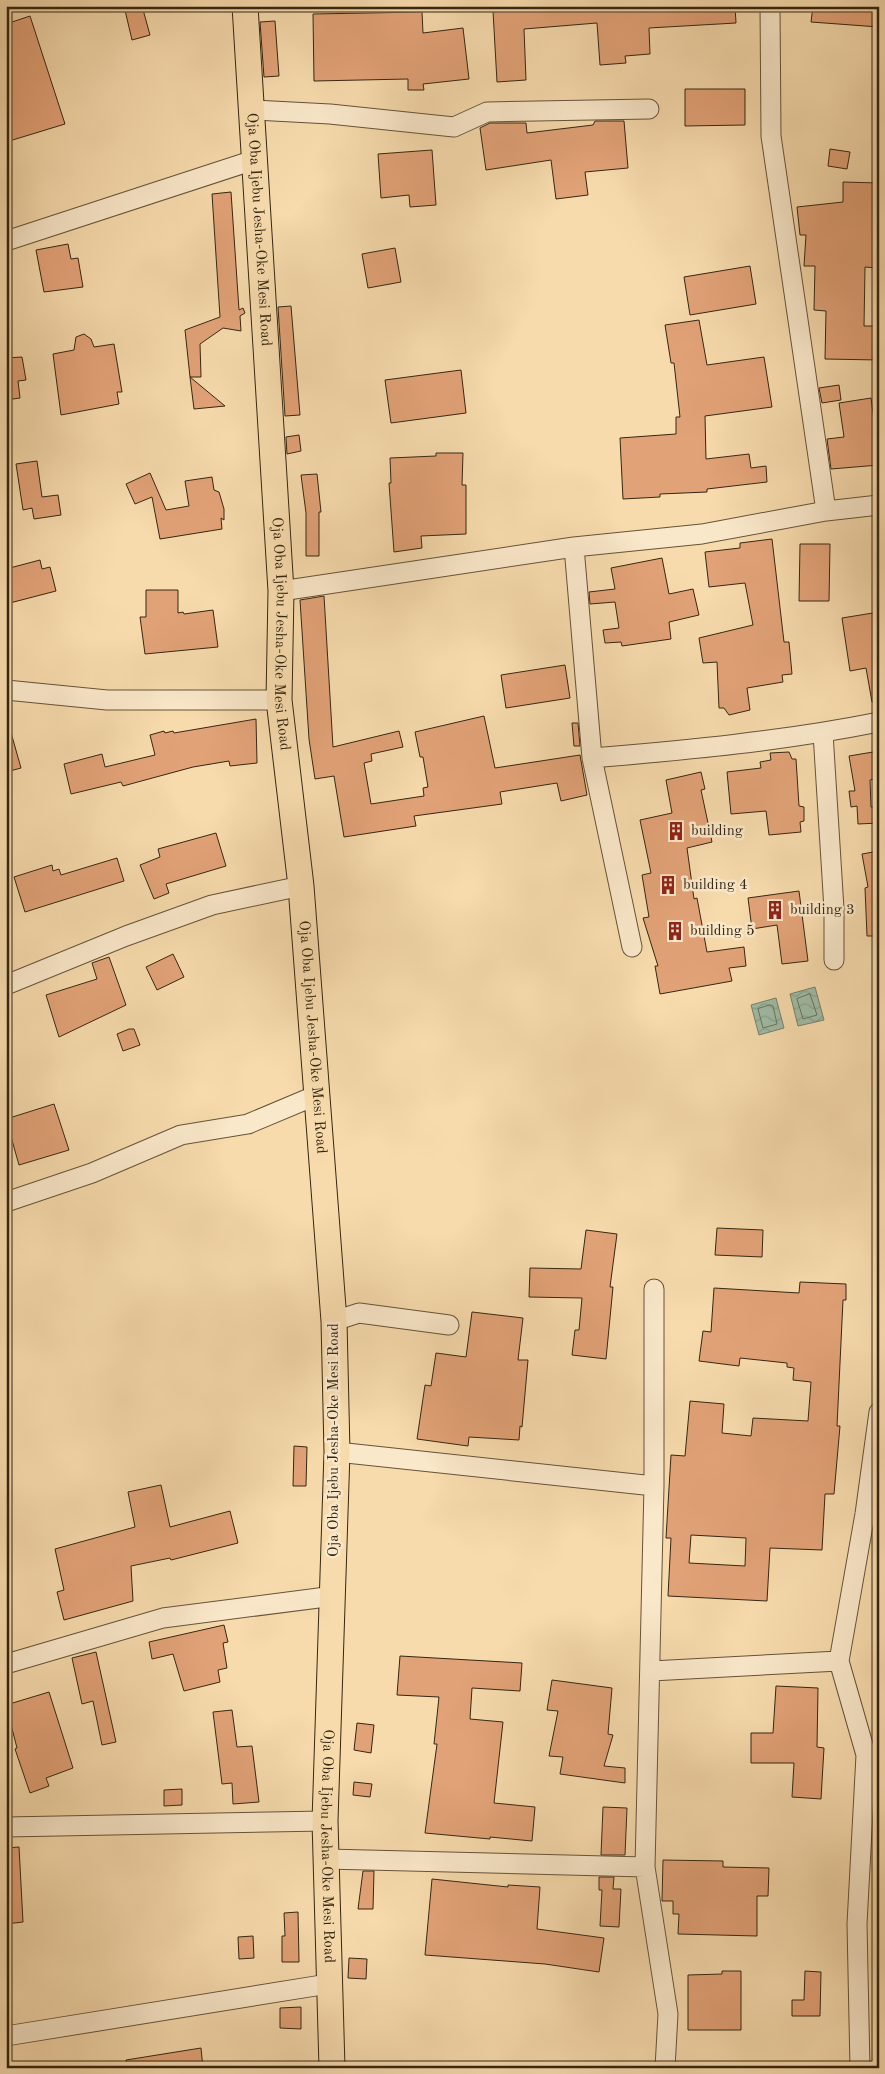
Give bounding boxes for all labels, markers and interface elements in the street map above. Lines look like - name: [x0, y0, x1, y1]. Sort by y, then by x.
- street label: Oja Oba Ijebu Jesha-Oke Mesi Road: [244, 112, 273, 347]
- street label: Oja Oba Ijebu Jesha-Oke Mesi Road: [269, 516, 292, 752]
- building icon: building: [665, 820, 687, 842]
- place label: building: [691, 824, 743, 839]
- building icon: building 4: [657, 874, 679, 896]
- place label: building 4: [683, 878, 748, 893]
- building icon: building 3: [764, 899, 786, 921]
- place label: building 3: [790, 903, 855, 918]
- street label: Oja Oba Ijebu Jesha-Oke Mesi Road: [296, 920, 329, 1155]
- building icon: building 5: [664, 920, 686, 942]
- place label: building 5: [690, 924, 755, 939]
- street label: Oja Oba Ijebu Jesha-Oke Mesi Road: [327, 1323, 342, 1557]
- street label: Oja Oba Ijebu Jesha-Oke Mesi Road: [317, 1729, 337, 1964]

